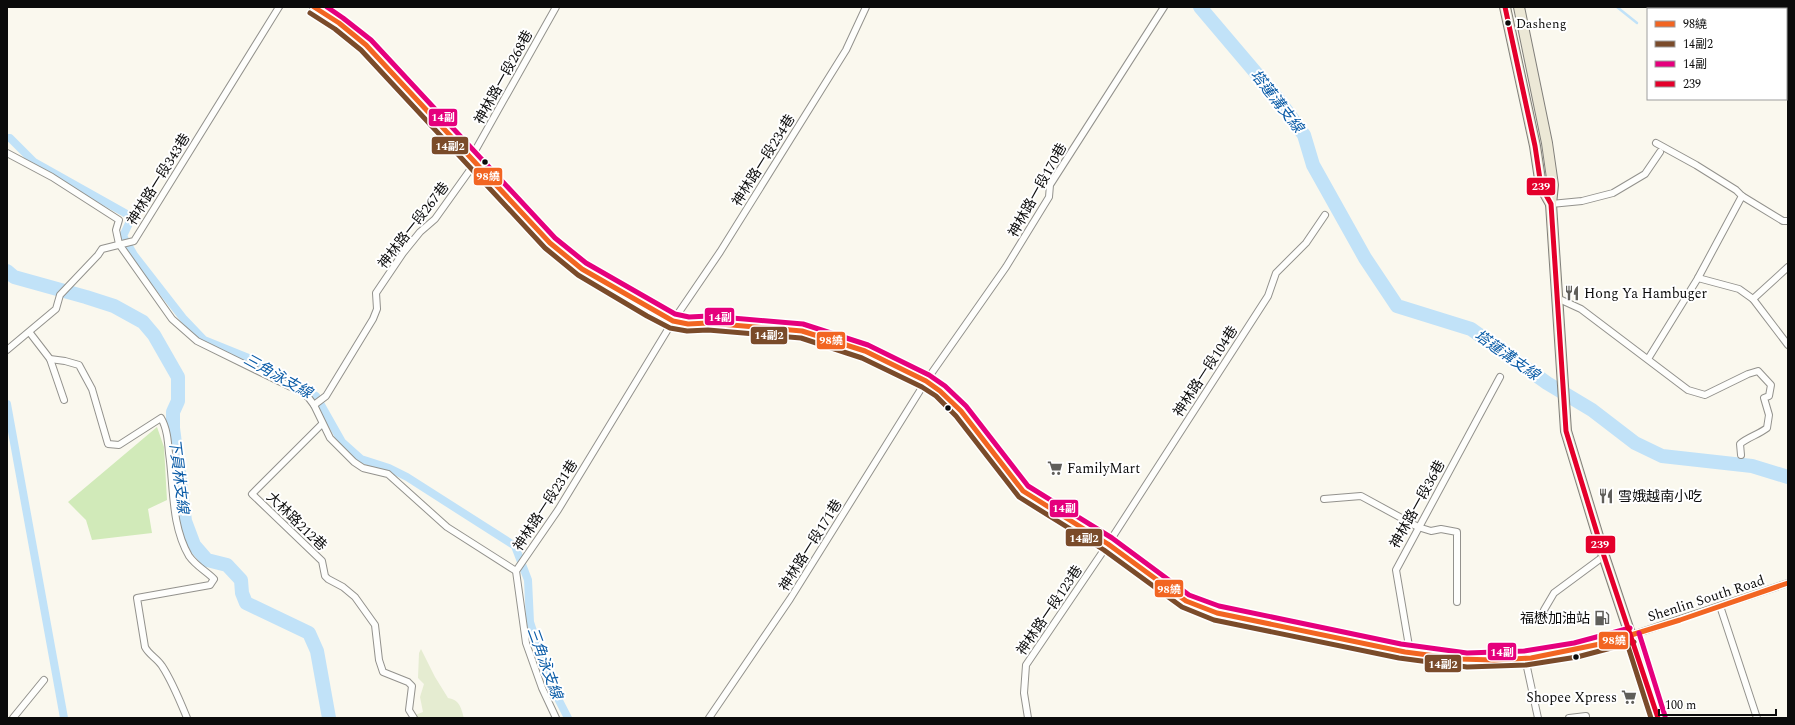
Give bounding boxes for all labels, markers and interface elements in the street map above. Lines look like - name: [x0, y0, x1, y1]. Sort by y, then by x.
- legend: [1647, 8, 1787, 100]
- place label: Dasheng: [1516, 14, 1567, 34]
- text: 98繞: [1683, 15, 1707, 34]
- marker: Dasheng: [1503, 18, 1513, 28]
- street label: 神林路一段268巷: [469, 26, 538, 128]
- text: 14副2: [1683, 35, 1713, 54]
- text: 14副: [1683, 55, 1707, 74]
- water label: 塔蓮溝支線: [1244, 65, 1310, 140]
- text: 239: [1683, 75, 1701, 94]
- line badge: 14副: [428, 108, 458, 127]
- text: 14副: [431, 109, 455, 126]
- street label: 神林路一段234巷: [727, 110, 800, 210]
- street label: 神林路一段343巷: [122, 129, 195, 229]
- line badge: 14副2: [431, 136, 469, 155]
- text: 14副2: [435, 138, 465, 155]
- street label: 神林路一段170巷: [1003, 139, 1072, 241]
- unlabelled marker: [480, 157, 490, 167]
- line badge: 98繞: [473, 167, 503, 186]
- text: 98繞: [476, 168, 500, 185]
- street label: 神林路一段267巷: [373, 177, 454, 273]
- line badge: 239: [1526, 177, 1556, 196]
- text: 239: [1532, 178, 1550, 195]
- place label: Hong Ya Hambuger: [1584, 283, 1708, 304]
- restaurant icon: Hong Ya Hambuger: [1563, 284, 1581, 302]
- line badge: 14副: [704, 307, 735, 326]
- text: 14副: [708, 309, 732, 326]
- street label: 神林路一段104巷: [1168, 322, 1243, 421]
- water label: 塔蓮溝支線: [1469, 324, 1546, 387]
- line badge: 14副2: [750, 326, 788, 345]
- text: 14副2: [754, 327, 784, 344]
- line badge: 98繞: [816, 331, 846, 350]
- text: 98繞: [819, 332, 843, 349]
- water label: 三角泳支線: [239, 348, 318, 406]
- unlabelled marker: [943, 403, 953, 413]
- water label: 下員林支線: [163, 437, 195, 517]
- street label: 神林路一段231巷: [508, 456, 583, 555]
- street label: 神林路一段36巷: [1384, 456, 1450, 552]
- place label: FamilyMart: [1067, 458, 1140, 479]
- supermarket icon: FamilyMart: [1046, 459, 1064, 477]
- place label: 雪娥越南小吃: [1618, 486, 1702, 507]
- street label: 大林路212巷: [262, 487, 332, 556]
- restaurant icon: 雪娥越南小吃: [1597, 487, 1615, 505]
- street label: 神林路一段171巷: [774, 495, 847, 595]
- line badge: 14副: [1049, 499, 1079, 518]
- text: 14副: [1052, 500, 1076, 517]
- line badge: 14副2: [1065, 528, 1103, 547]
- text: 14副2: [1069, 530, 1099, 547]
- line badge: 239: [1585, 535, 1616, 554]
- text: 239: [1591, 536, 1609, 553]
- street label: 神林路一段123巷: [1011, 561, 1087, 660]
- street label: Shenlin South Road: [1645, 570, 1768, 627]
- line badge: 98繞: [1154, 579, 1184, 598]
- text: 98繞: [1157, 581, 1181, 598]
- place label: 福懋加油站: [1520, 608, 1590, 629]
- fuel station icon: 福懋加油站: [1593, 609, 1611, 627]
- water label: 三角泳支線: [521, 624, 569, 704]
- line badge: 98繞: [1598, 631, 1629, 650]
- text: 98繞: [1602, 632, 1626, 649]
- line badge: 14副: [1487, 642, 1517, 661]
- text: 14副: [1490, 644, 1514, 661]
- unlabelled marker: [1571, 652, 1581, 662]
- line badge: 14副2: [1424, 654, 1462, 673]
- text: 14副2: [1428, 656, 1458, 673]
- place label: Shopee Xpress: [1526, 687, 1617, 708]
- supermarket icon: Shopee Xpress: [1620, 688, 1638, 706]
- scale bar: [1659, 691, 1776, 717]
- text: 100 m: [1665, 696, 1696, 715]

